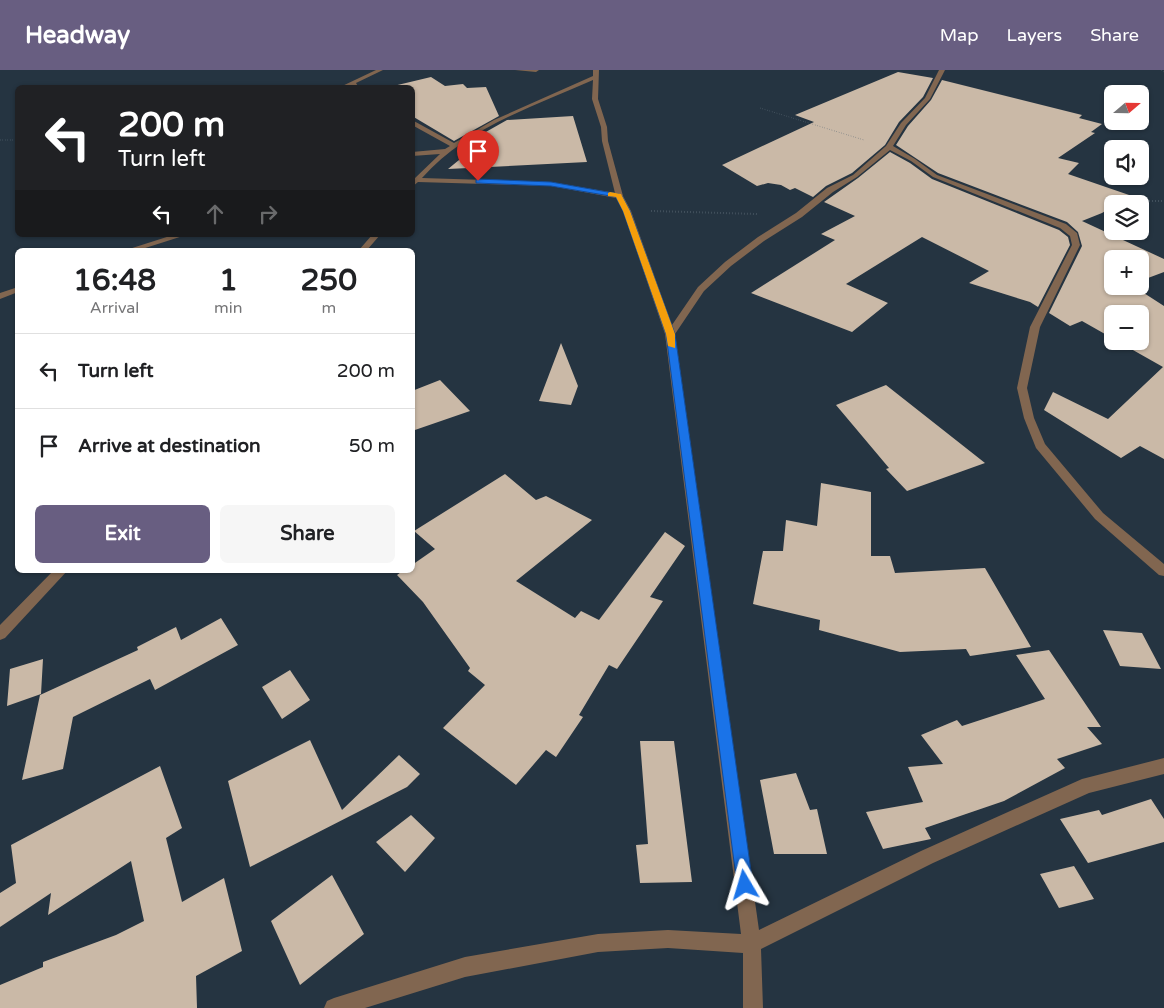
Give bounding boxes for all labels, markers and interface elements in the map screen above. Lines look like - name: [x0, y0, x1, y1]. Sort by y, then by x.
- text: Headway: [25, 21, 130, 50]
- text: Map: [940, 24, 979, 46]
- text: Layers: [1007, 24, 1062, 46]
- text: Share: [1090, 24, 1139, 46]
- north arrow: [1104, 85, 1149, 130]
- map controls: [1104, 85, 1149, 350]
- text: 200 m: [118, 104, 225, 146]
- icon: left: [35, 105, 100, 170]
- pin: [457, 130, 499, 181]
- icon: arrive: [464, 137, 492, 165]
- button: sound: [1104, 140, 1149, 185]
- text: Turn left: [118, 146, 206, 172]
- button: layers: [1104, 195, 1149, 240]
- icon: left: [148, 200, 176, 228]
- icon: ahead: [201, 200, 229, 228]
- icon: right: [254, 200, 282, 228]
- button: +: [1104, 250, 1149, 295]
- text: 16:48: [73, 262, 156, 299]
- text: 1: [219, 262, 238, 299]
- text: 250: [301, 262, 357, 299]
- text: Arrival: [90, 298, 139, 318]
- text: min: [214, 298, 243, 318]
- text: m: [321, 298, 336, 318]
- button: −: [1104, 305, 1149, 350]
- icon: left: [35, 357, 63, 385]
- text: Turn left: [78, 360, 154, 382]
- text: 200 m: [337, 360, 395, 382]
- icon: arrive: [35, 432, 63, 460]
- text: Arrive at destination: [78, 435, 261, 457]
- text: 50 m: [349, 435, 395, 457]
- button: Exit: [35, 505, 210, 563]
- button: Share: [220, 505, 395, 563]
- position arrow: [718, 858, 770, 910]

